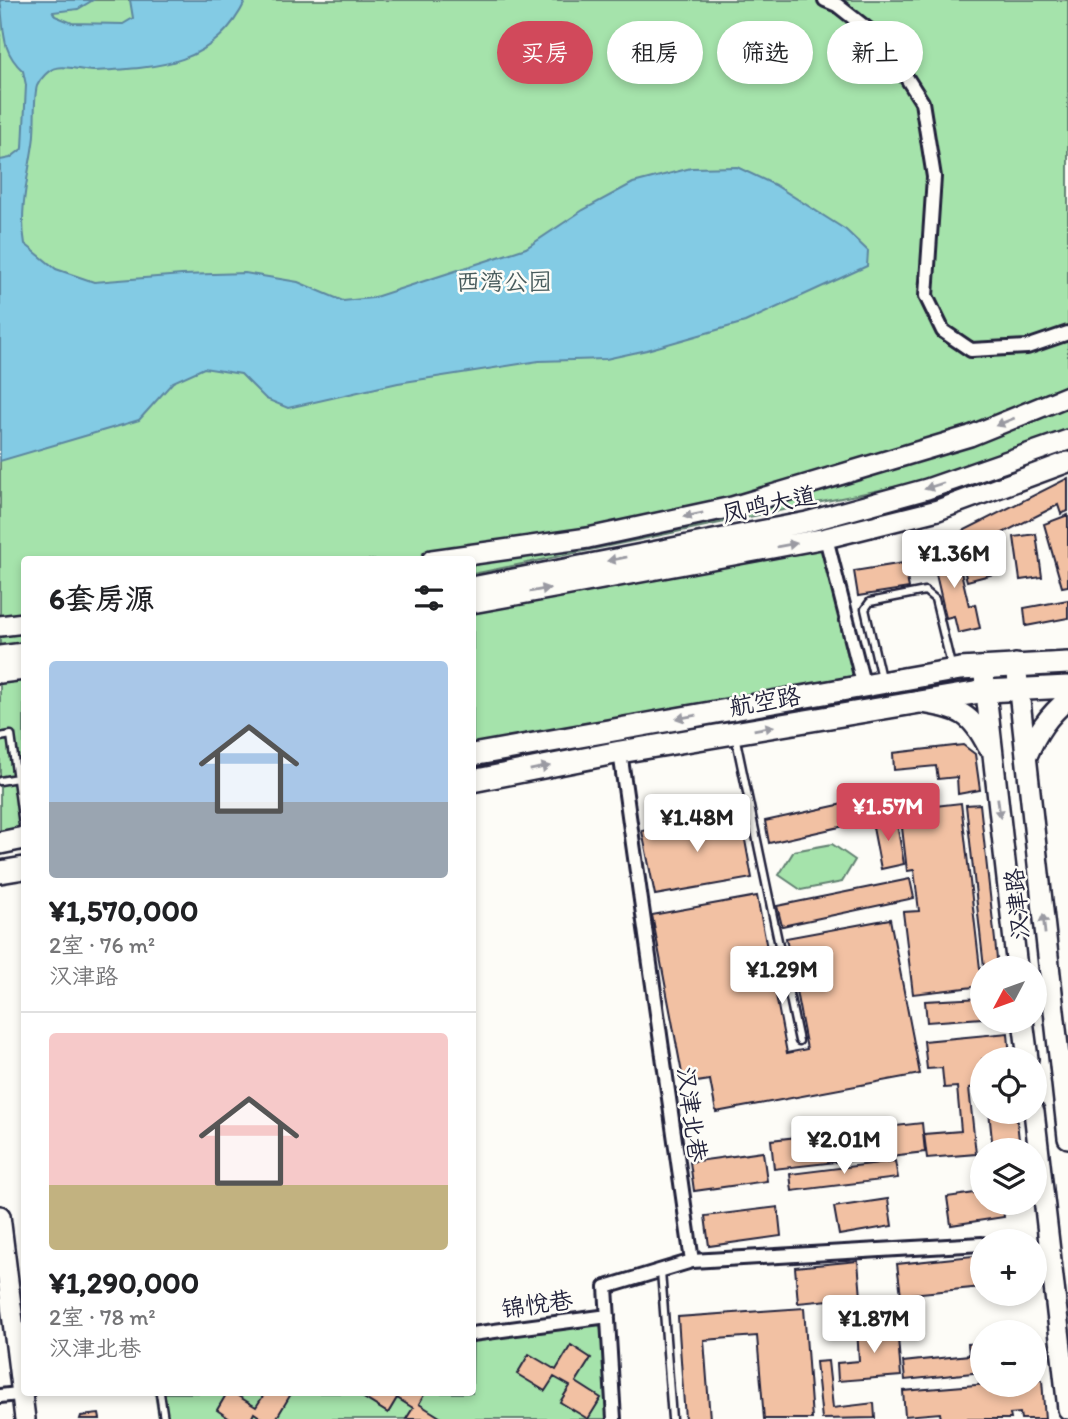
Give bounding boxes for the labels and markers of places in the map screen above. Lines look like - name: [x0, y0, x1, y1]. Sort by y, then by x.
- pin: ¥1.36M: [897, 530, 1011, 590]
- pin: ¥1.57M: [831, 784, 945, 843]
- pin: ¥1.48M: [640, 794, 754, 854]
- pin: ¥1.29M: [725, 946, 839, 1006]
- pin: ¥2.01M: [787, 1116, 901, 1176]
- pin: ¥1.87M: [817, 1296, 931, 1355]

